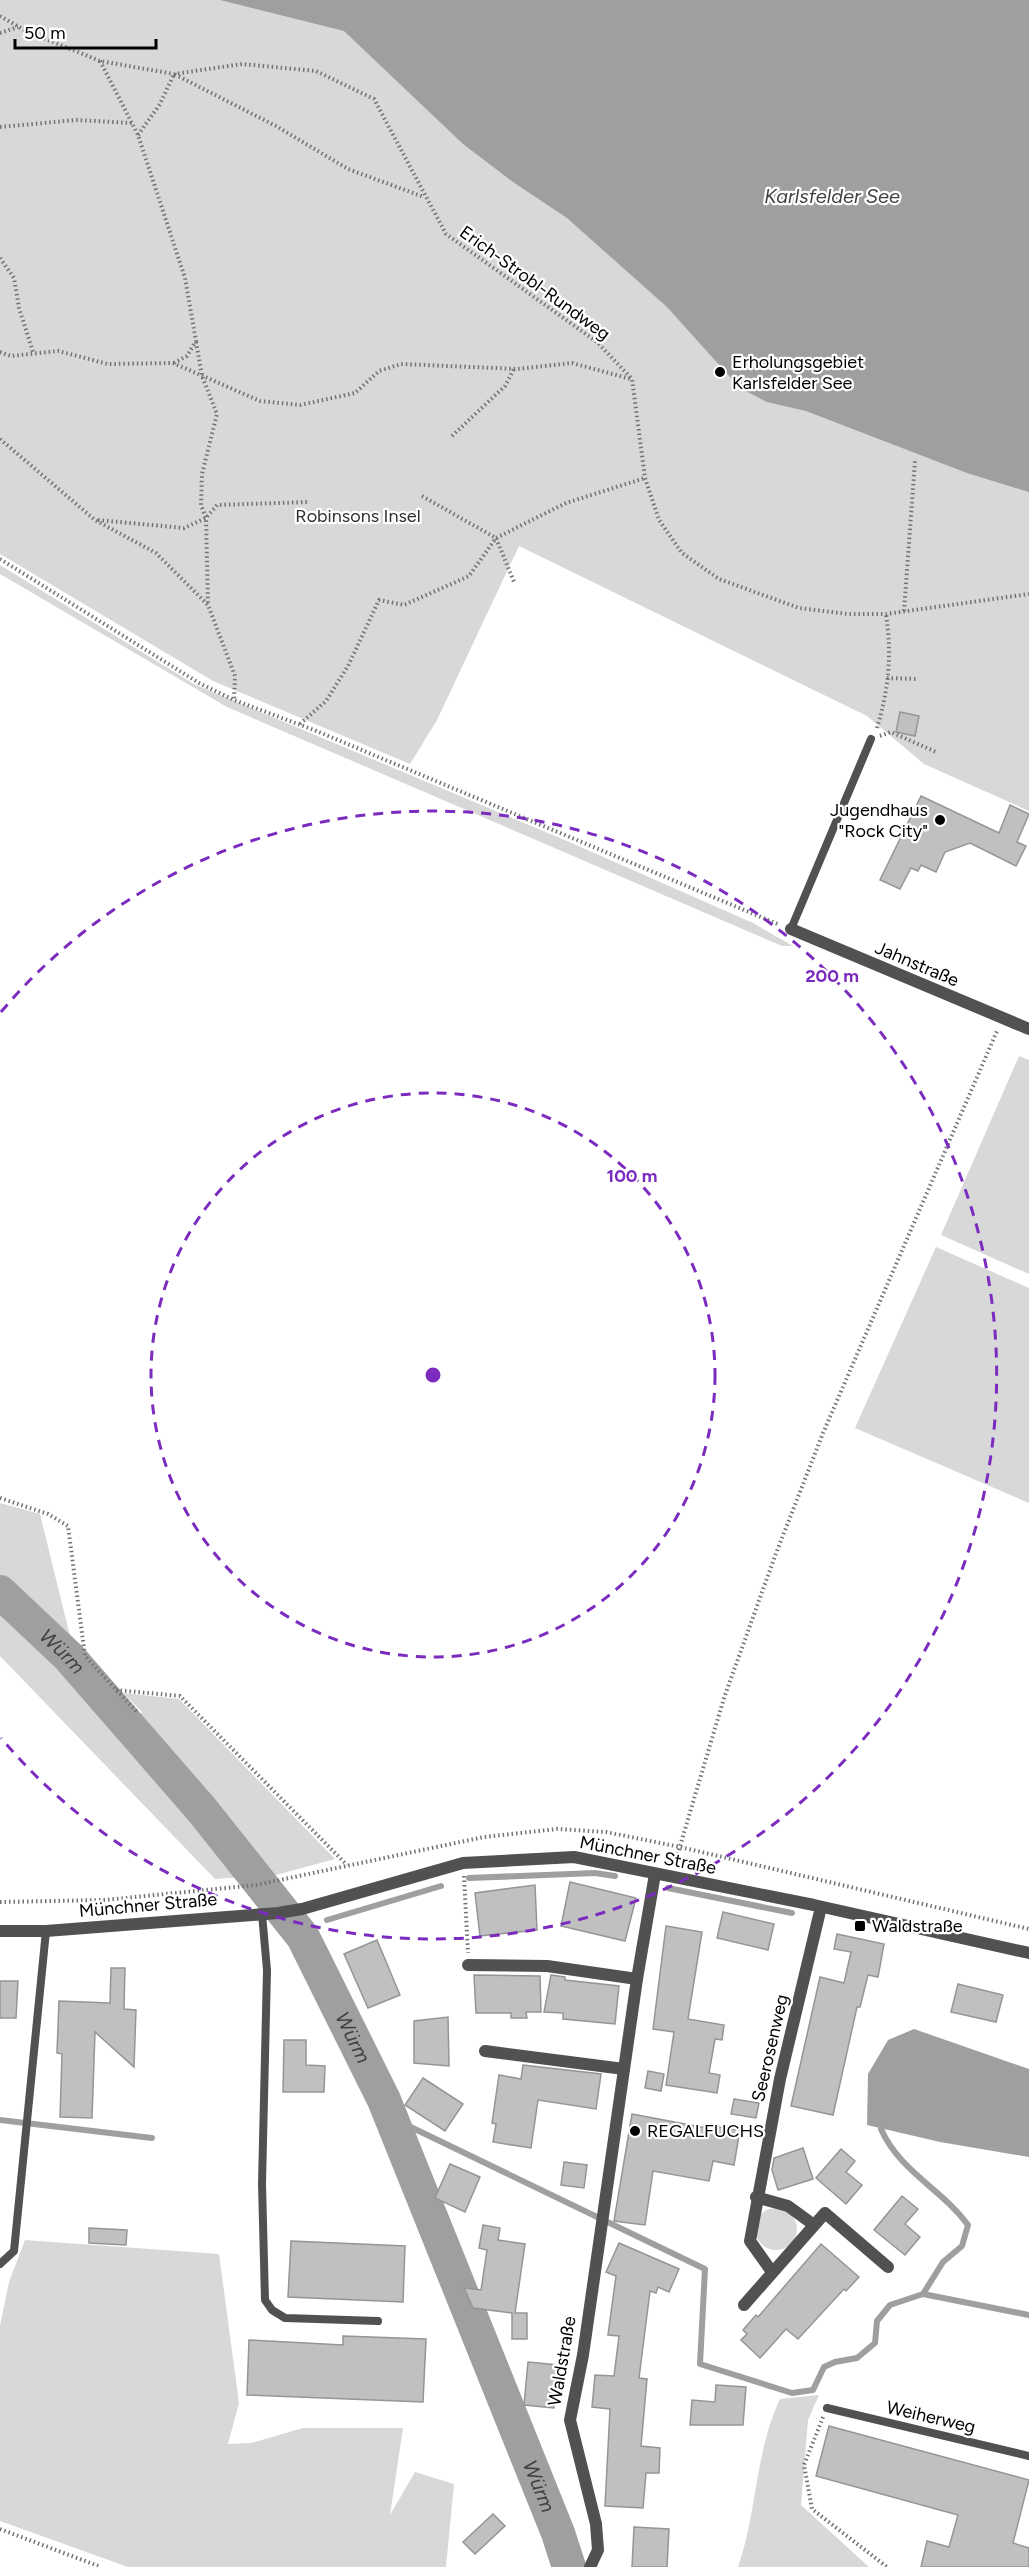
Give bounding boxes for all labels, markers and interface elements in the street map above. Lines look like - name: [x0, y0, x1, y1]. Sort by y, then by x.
- scale bar: [15, 12, 156, 50]
- text: 50 m: [24, 22, 66, 44]
- water label: Karlsfelder See: [764, 184, 900, 208]
- street label: Erich-Strobl-Rundweg: [455, 221, 615, 345]
- place label: Erholungsgebiet Karlsfelder See: [732, 351, 864, 394]
- marker: Erholungsgebiet Karlsfelder See: [713, 365, 727, 379]
- park label: Robinsons Insel: [295, 505, 421, 527]
- place label: Jugendhaus "Rock City": [830, 799, 928, 842]
- marker: Jugendhaus "Rock City": [933, 813, 947, 827]
- street label: Jahnstraße: [872, 936, 962, 992]
- text: 200 m: [805, 965, 859, 987]
- text: 100 m: [607, 1165, 657, 1187]
- centre of rings: [423, 1365, 443, 1385]
- water label: Würm: [35, 1624, 90, 1679]
- street label: Münchner Straße: [578, 1831, 718, 1879]
- street label: Münchner Straße: [78, 1888, 218, 1922]
- place label: Waldstraße: [872, 1915, 963, 1937]
- marker: Waldstraße: [853, 1919, 867, 1933]
- street label: Seerosenweg: [747, 1992, 793, 2104]
- water label: Würm: [330, 2008, 376, 2067]
- place label: REGALFUCHS: [647, 2120, 764, 2142]
- marker: REGALFUCHS: [628, 2124, 642, 2138]
- street label: Waldstraße: [543, 2314, 581, 2408]
- street label: Weiherweg: [884, 2396, 978, 2438]
- water label: Würm: [518, 2457, 560, 2516]

